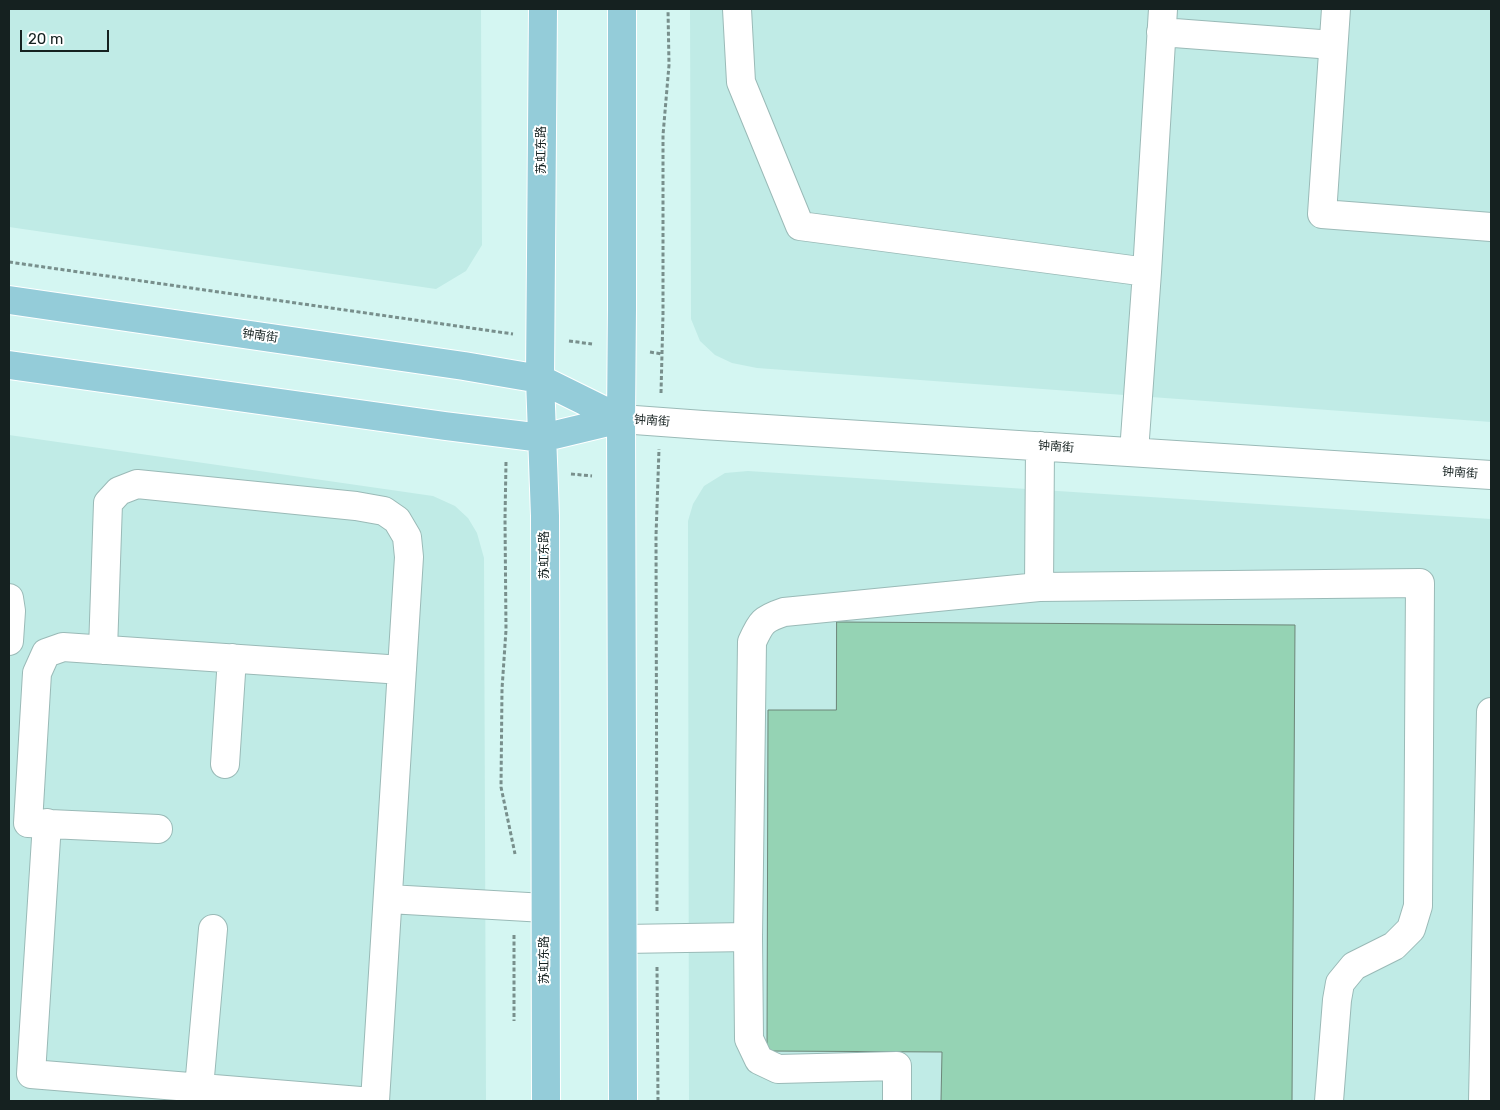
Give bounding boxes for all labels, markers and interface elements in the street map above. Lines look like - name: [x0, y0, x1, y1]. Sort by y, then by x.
- scale bar: [22, 20, 111, 52]
- text: 20 m: [28, 30, 63, 48]
- street label: 苏虹东路: [535, 126, 549, 174]
- street label: 钟南街: [241, 326, 279, 346]
- street label: 钟南街: [634, 413, 670, 429]
- street label: 钟南街: [1038, 439, 1074, 455]
- street label: 钟南街: [1442, 465, 1478, 481]
- street label: 苏虹东路: [538, 531, 552, 579]
- street label: 苏虹东路: [538, 936, 552, 984]

